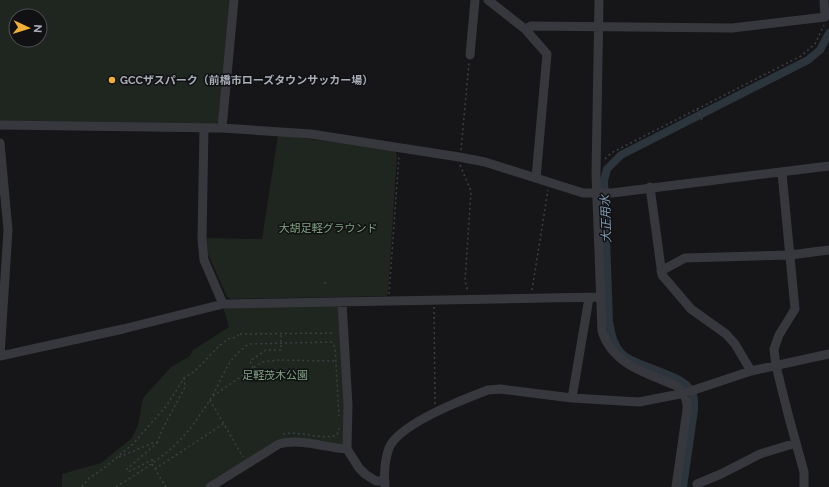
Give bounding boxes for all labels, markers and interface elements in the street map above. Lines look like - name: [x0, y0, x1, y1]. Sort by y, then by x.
- north arrow: [8, 8, 48, 48]
- text: N: [31, 24, 44, 33]
- place label: GCCザスパーク（前橋市ローズタウンサッカー場）: [120, 74, 373, 87]
- marker: GCCザスパーク（前橋市ローズタウンサッカー場）: [107, 75, 117, 85]
- water label: 大正用水: [598, 193, 614, 243]
- park label: 大胡足軽グラウンド: [279, 222, 378, 235]
- park label: 足軽茂木公園: [242, 369, 308, 382]

